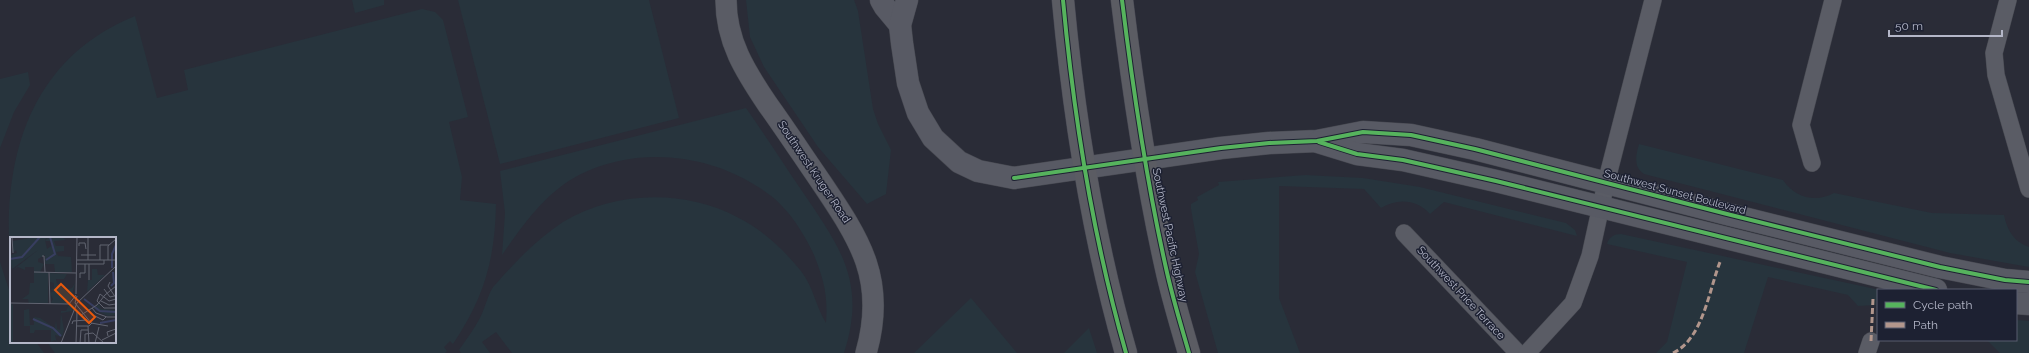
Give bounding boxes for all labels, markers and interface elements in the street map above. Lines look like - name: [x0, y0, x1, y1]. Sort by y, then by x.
- scale bar: [1889, 12, 2002, 38]
- text: 50 m: [1895, 19, 1923, 33]
- street label: Southwest Kruger Road: [775, 119, 853, 226]
- street label: Southwest Pacific Highway: [1149, 167, 1191, 303]
- street label: Southwest Sunset Boulevard: [1603, 167, 1748, 217]
- inset map: [10, 237, 116, 343]
- street label: Southwest Price Terrace: [1414, 244, 1508, 343]
- legend: [1877, 289, 2017, 341]
- text: Cycle path: [1913, 298, 1972, 312]
- text: Path: [1913, 318, 1938, 332]

